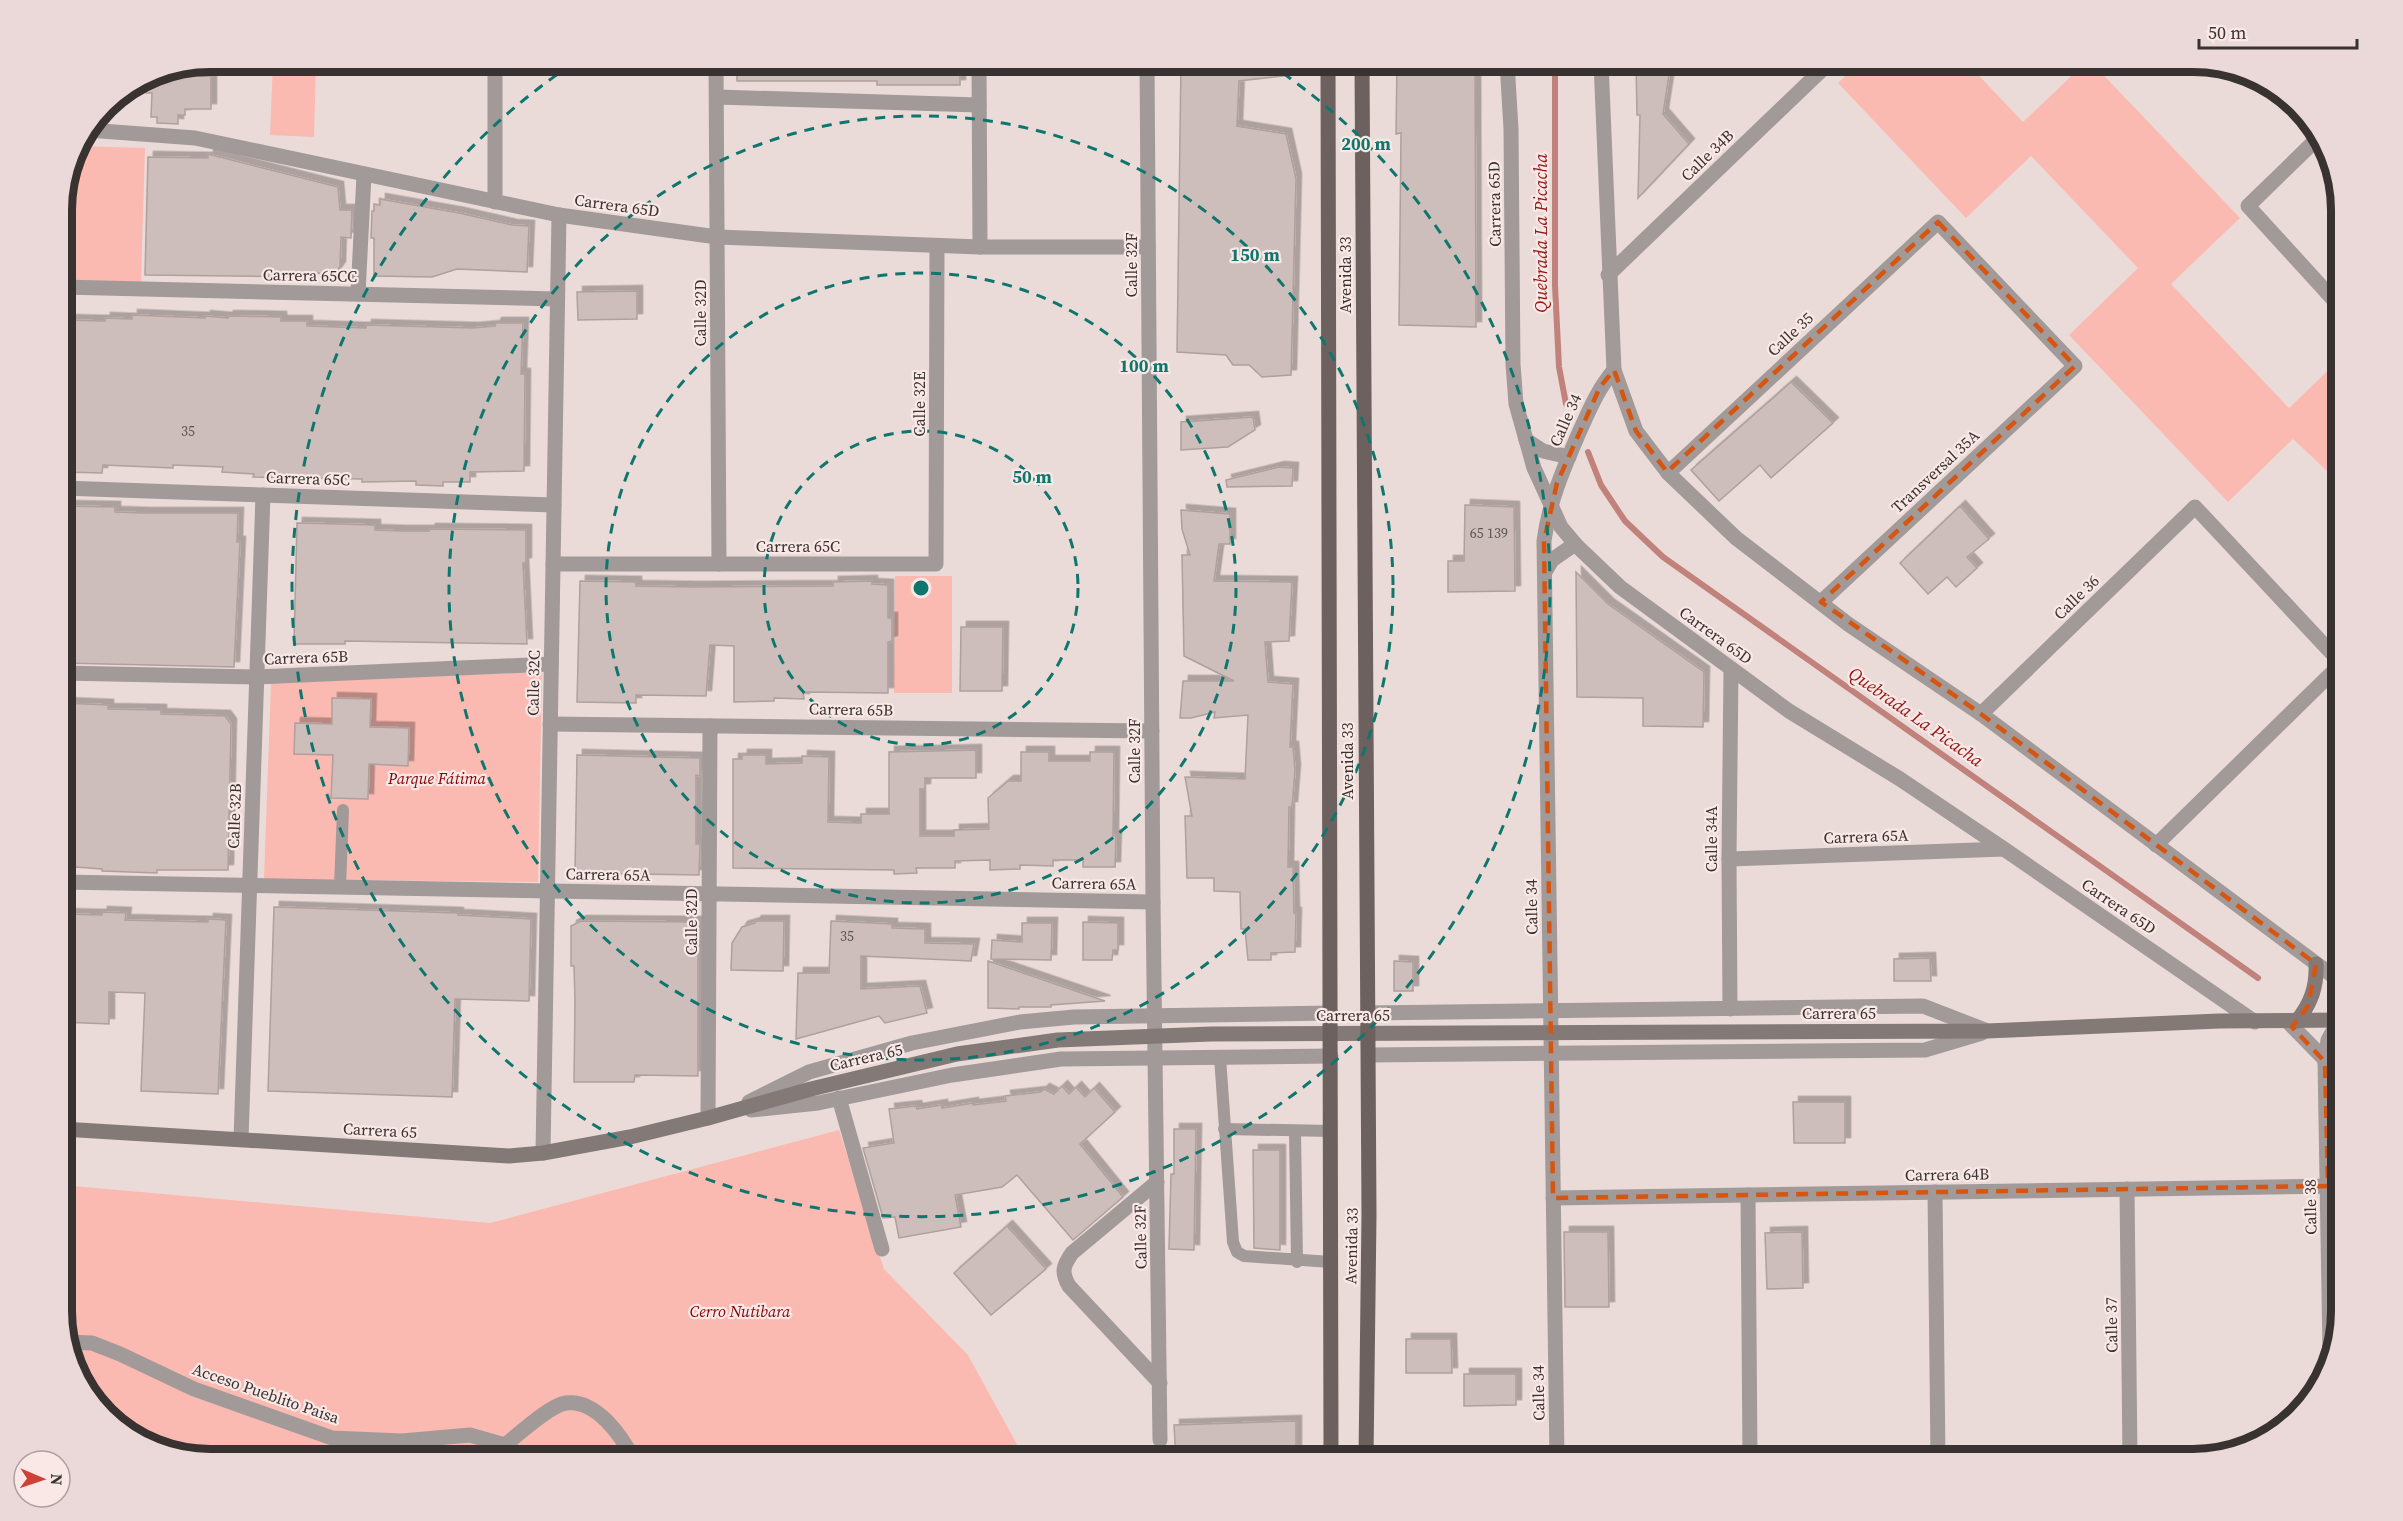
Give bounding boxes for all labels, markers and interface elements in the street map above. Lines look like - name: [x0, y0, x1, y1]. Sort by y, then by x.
- scale bar: [2199, 12, 2356, 50]
- text: 50 m: [2208, 20, 2246, 45]
- street label: Calle 34B: [1676, 124, 1738, 186]
- text: 200 m: [1341, 131, 1391, 156]
- water label: Quebrada La Picacha: [1528, 153, 1553, 313]
- street label: Carrera 65D: [1482, 161, 1506, 247]
- street label: Carrera 65D: [573, 188, 661, 222]
- street label: Calle 32F: [1120, 233, 1142, 297]
- street label: Avenida 33: [1334, 237, 1356, 313]
- text: 150 m: [1230, 242, 1280, 267]
- street label: Carrera 65CC: [263, 263, 357, 287]
- street label: Calle 32D: [689, 279, 711, 347]
- street label: Calle 35: [1762, 307, 1818, 361]
- text: 100 m: [1119, 353, 1169, 378]
- street label: Calle 32E: [908, 371, 930, 437]
- street label: Calle 34: [1544, 390, 1586, 450]
- house number: 35: [181, 421, 195, 441]
- street label: Transversal 35A: [1886, 424, 1984, 518]
- text: 50 m: [1012, 464, 1052, 489]
- street label: Carrera 65C: [266, 466, 350, 490]
- house number: 65 139: [1470, 523, 1508, 543]
- street label: Carrera 65C: [756, 535, 840, 557]
- street label: Calle 36: [2048, 570, 2104, 624]
- centre of rings: [911, 578, 931, 598]
- street label: Carrera 65D: [1675, 601, 1757, 669]
- street label: Carrera 65B: [264, 645, 348, 669]
- street label: Calle 32C: [521, 650, 545, 716]
- water label: Quebrada La Picacha: [1844, 661, 1989, 773]
- street label: Carrera 65B: [809, 697, 893, 721]
- street label: Calle 32F: [1123, 719, 1145, 783]
- street label: Avenida 33: [1336, 723, 1358, 799]
- park label: Parque Fátima: [387, 767, 487, 789]
- street label: Calle 32B: [222, 783, 246, 849]
- street label: Calle 34A: [1700, 805, 1722, 872]
- street label: Carrera 65A: [1823, 824, 1909, 848]
- street label: Carrera 65A: [565, 862, 651, 886]
- street label: Carrera 65A: [1051, 871, 1137, 895]
- street label: Carrera 65D: [2077, 873, 2161, 939]
- street label: Calle 34: [1520, 879, 1542, 935]
- street label: Calle 32D: [680, 888, 702, 956]
- house number: 35: [840, 926, 854, 946]
- street label: Carrera 65: [1802, 1002, 1876, 1024]
- street label: Carrera 65: [1316, 1004, 1390, 1026]
- street label: Carrera 65: [827, 1038, 905, 1076]
- street label: Carrera 65: [342, 1117, 418, 1143]
- street label: Carrera 64B: [1905, 1162, 1989, 1186]
- street label: Calle 38: [2299, 1179, 2321, 1235]
- street label: Calle 32F: [1128, 1204, 1152, 1270]
- street label: Avenida 33: [1339, 1207, 1363, 1285]
- street label: Calle 37: [2100, 1297, 2122, 1353]
- park label: Cerro Nutibara: [690, 1300, 791, 1322]
- street label: Acceso Pueblito Paisa: [190, 1358, 343, 1429]
- street label: Calle 34: [1527, 1365, 1549, 1421]
- north arrow: [12, 1449, 72, 1509]
- text: N: [46, 1473, 68, 1486]

